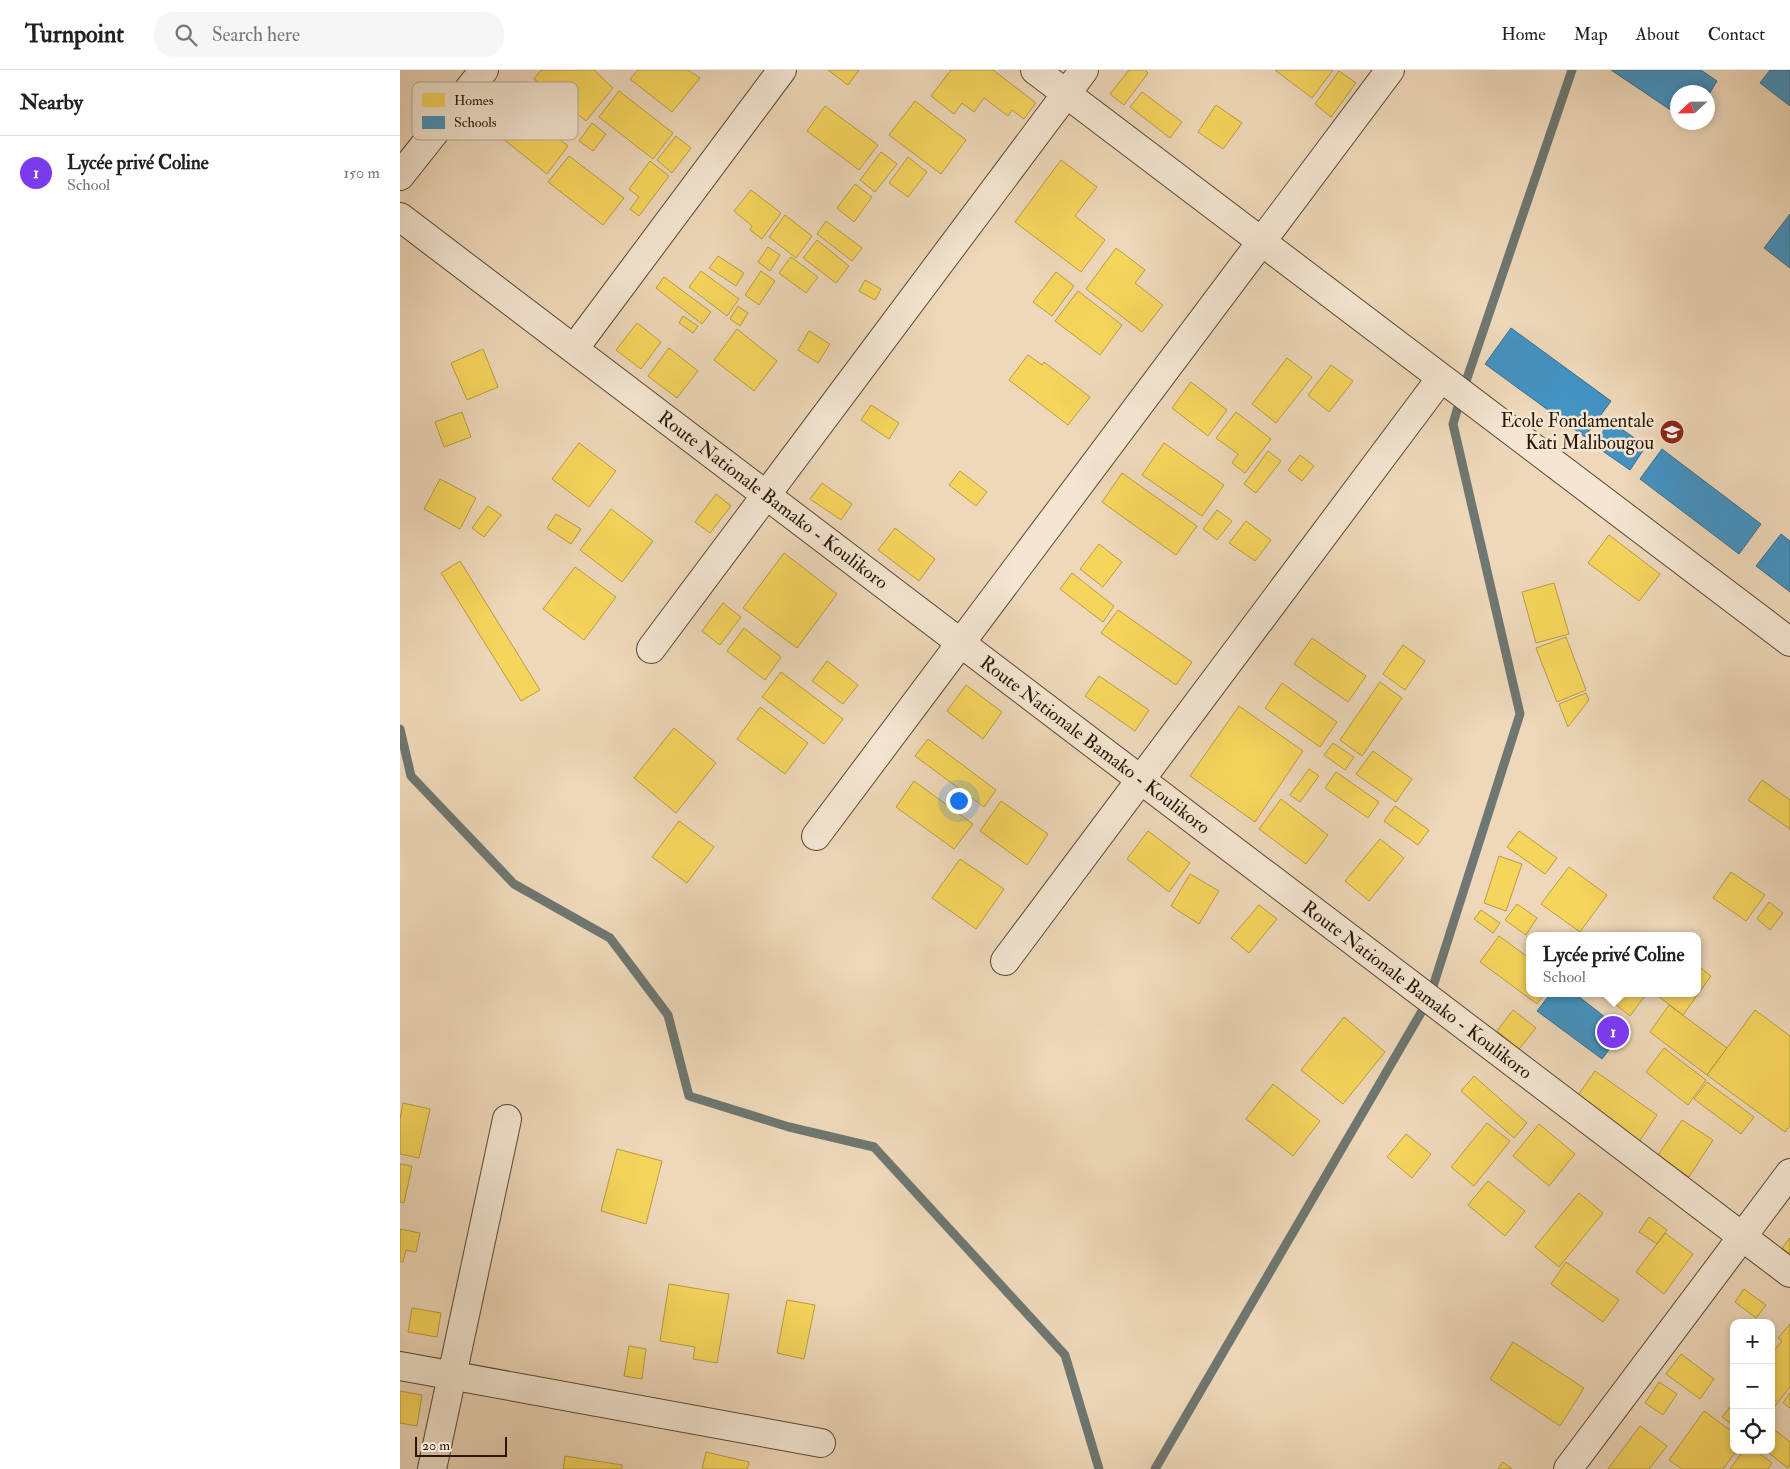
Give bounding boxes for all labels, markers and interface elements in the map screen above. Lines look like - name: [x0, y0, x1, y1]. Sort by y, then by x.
- search box: [154, 12, 504, 57]
- text: Turnpoint: [25, 19, 124, 50]
- icon: search: [172, 21, 200, 49]
- text: Search here: [212, 23, 300, 47]
- text: Home: [1501, 23, 1546, 46]
- text: Map: [1574, 23, 1608, 46]
- text: About: [1636, 23, 1680, 46]
- text: Contact: [1708, 23, 1765, 46]
- legend: [412, 82, 578, 140]
- north arrow: [1670, 85, 1715, 130]
- text: Nearby: [20, 89, 83, 116]
- text: Homes: [454, 92, 494, 109]
- text: Schools: [454, 114, 497, 131]
- text: Lycée privé Coline: [67, 151, 209, 175]
- text: 1: [33, 163, 39, 183]
- text: 150 m: [343, 163, 380, 183]
- text: School: [67, 175, 110, 195]
- street label: Route Nationale Bamako - Koulikoro: [653, 406, 893, 594]
- place label: Ecole Fondamentale Kati Malibougou: [1500, 409, 1654, 455]
- school or university icon: Ecole Fondamentale Kati Malibougou: [1659, 419, 1685, 445]
- street label: Route Nationale Bamako - Koulikoro: [975, 651, 1215, 839]
- your location: [946, 788, 972, 814]
- street label: Route Nationale Bamako - Koulikoro: [1297, 896, 1537, 1084]
- popup: [1526, 932, 1701, 997]
- text: Lycée privé Coline: [1543, 943, 1684, 967]
- text: School: [1543, 967, 1586, 987]
- pin: 1: [1597, 1013, 1629, 1051]
- map controls: [1730, 1319, 1775, 1454]
- button: +: [1730, 1319, 1775, 1364]
- button: −: [1730, 1364, 1775, 1409]
- button: locate: [1730, 1409, 1775, 1454]
- scale bar: [415, 1434, 508, 1457]
- text: 20 m: [422, 1437, 450, 1454]

